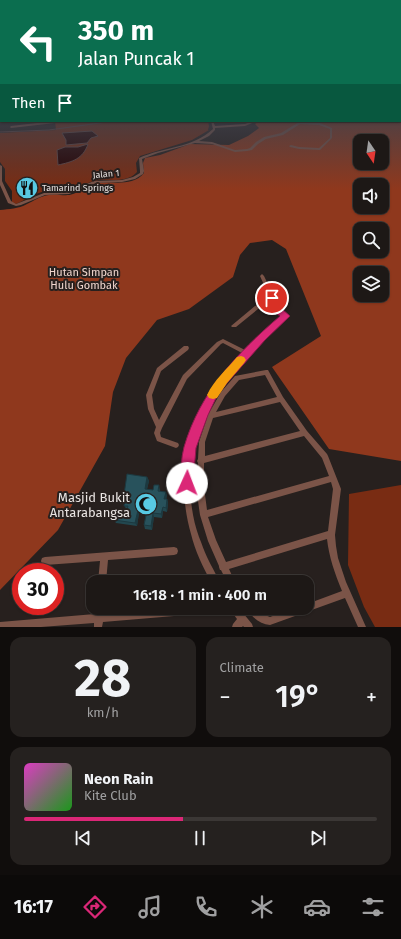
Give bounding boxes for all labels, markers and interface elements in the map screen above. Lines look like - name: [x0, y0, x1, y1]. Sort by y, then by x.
- text: 350 m: [78, 14, 154, 47]
- icon: left: [12, 16, 64, 68]
- text: Jalan Puncak 1: [78, 48, 194, 70]
- icon: arrive: [54, 92, 76, 114]
- text: Then: [12, 94, 46, 112]
- north arrow: [353, 134, 389, 170]
- map controls: [353, 134, 389, 302]
- street label: Jalan 1: [92, 168, 120, 180]
- restaurant icon: Tamarind Springs: [14, 175, 40, 201]
- button: sound: [353, 178, 389, 214]
- place label: Tamarind Springs: [42, 183, 113, 193]
- button: search: [353, 222, 389, 258]
- park label: Hutan Simpan Hulu Gombak: [49, 266, 119, 292]
- button: layers: [353, 266, 389, 302]
- pin: [255, 281, 289, 315]
- icon: arrive: [261, 287, 283, 309]
- position arrow: [166, 462, 208, 504]
- place label: Masjid Bukit Antarabangsa: [50, 490, 130, 520]
- mosque icon: Masjid Bukit Antarabangsa: [133, 491, 159, 517]
- speed limit sign: 30: [12, 563, 64, 615]
- text: 16:18 · 1 min · 400 m: [133, 586, 267, 604]
- text: 28: [74, 647, 131, 710]
- text: Climate: [220, 660, 264, 675]
- text: 19°: [275, 679, 321, 715]
- text: −: [220, 684, 231, 711]
- text: +: [366, 684, 377, 711]
- text: km/h: [87, 705, 119, 720]
- text: Neon Rain: [84, 770, 153, 788]
- text: Kite Club: [84, 788, 137, 803]
- icon: previous: [72, 827, 94, 849]
- icon: pause: [189, 827, 211, 849]
- icon: next: [307, 827, 329, 849]
- icon: directions: [81, 893, 109, 921]
- icon: music: [136, 893, 164, 921]
- icon: phone: [192, 893, 220, 921]
- icon: climate: [248, 893, 276, 921]
- icon: car: [303, 893, 331, 921]
- icon: filters: [359, 893, 387, 921]
- text: 16:17: [14, 896, 53, 918]

